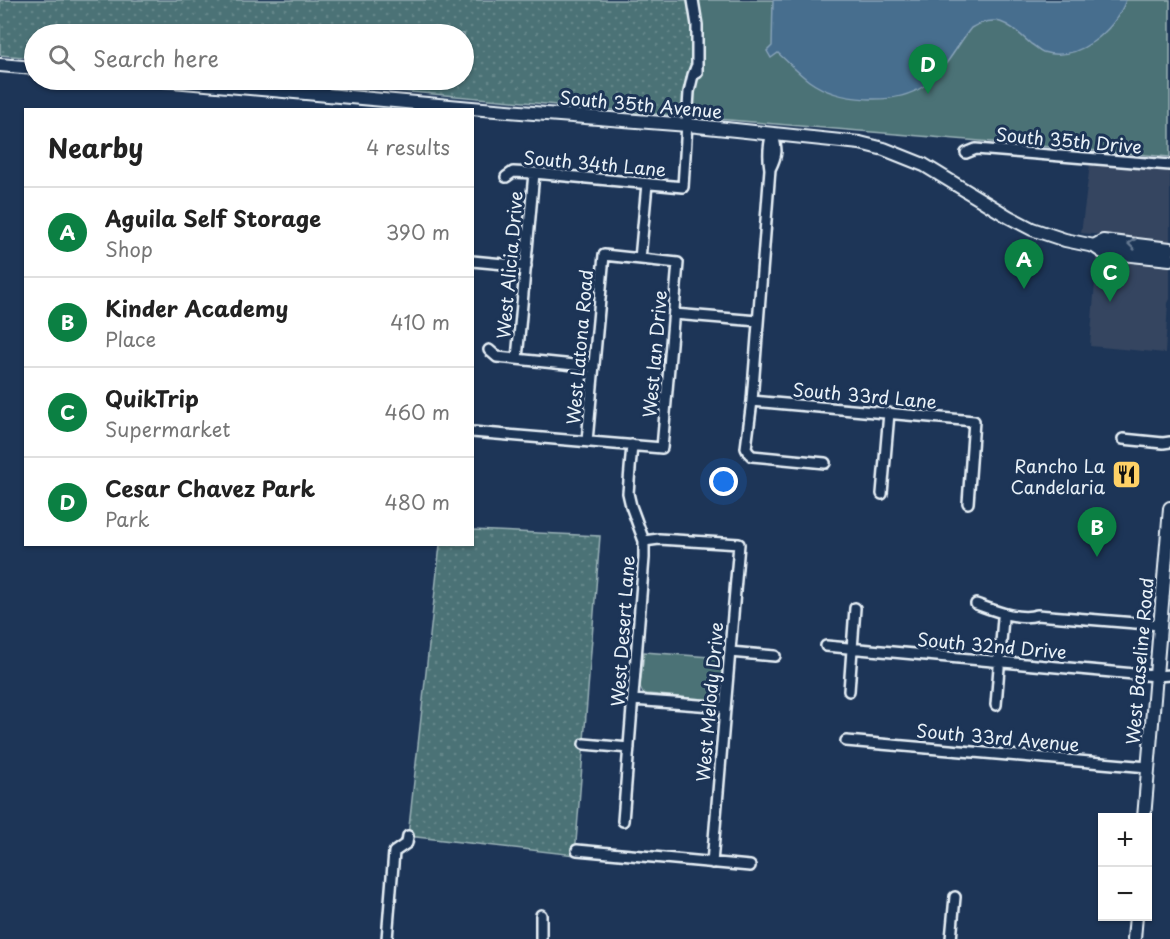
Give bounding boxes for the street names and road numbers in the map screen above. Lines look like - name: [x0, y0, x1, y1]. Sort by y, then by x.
- street label: South 35th Avenue: [559, 83, 723, 125]
- street label: South 35th Drive: [995, 120, 1143, 160]
- street label: South 34th Lane: [523, 143, 667, 183]
- street label: West Alicia Drive: [489, 190, 529, 340]
- street label: West Latona Road: [559, 268, 599, 426]
- street label: West Ian Drive: [635, 289, 673, 419]
- street label: South 33rd Lane: [792, 375, 938, 415]
- street label: West Desert Lane: [603, 555, 641, 707]
- street label: West Baseline Road: [1118, 576, 1160, 746]
- street label: West Melody Drive: [689, 621, 729, 783]
- street label: South 32nd Drive: [916, 625, 1068, 665]
- street label: South 33rd Avenue: [915, 716, 1081, 758]

